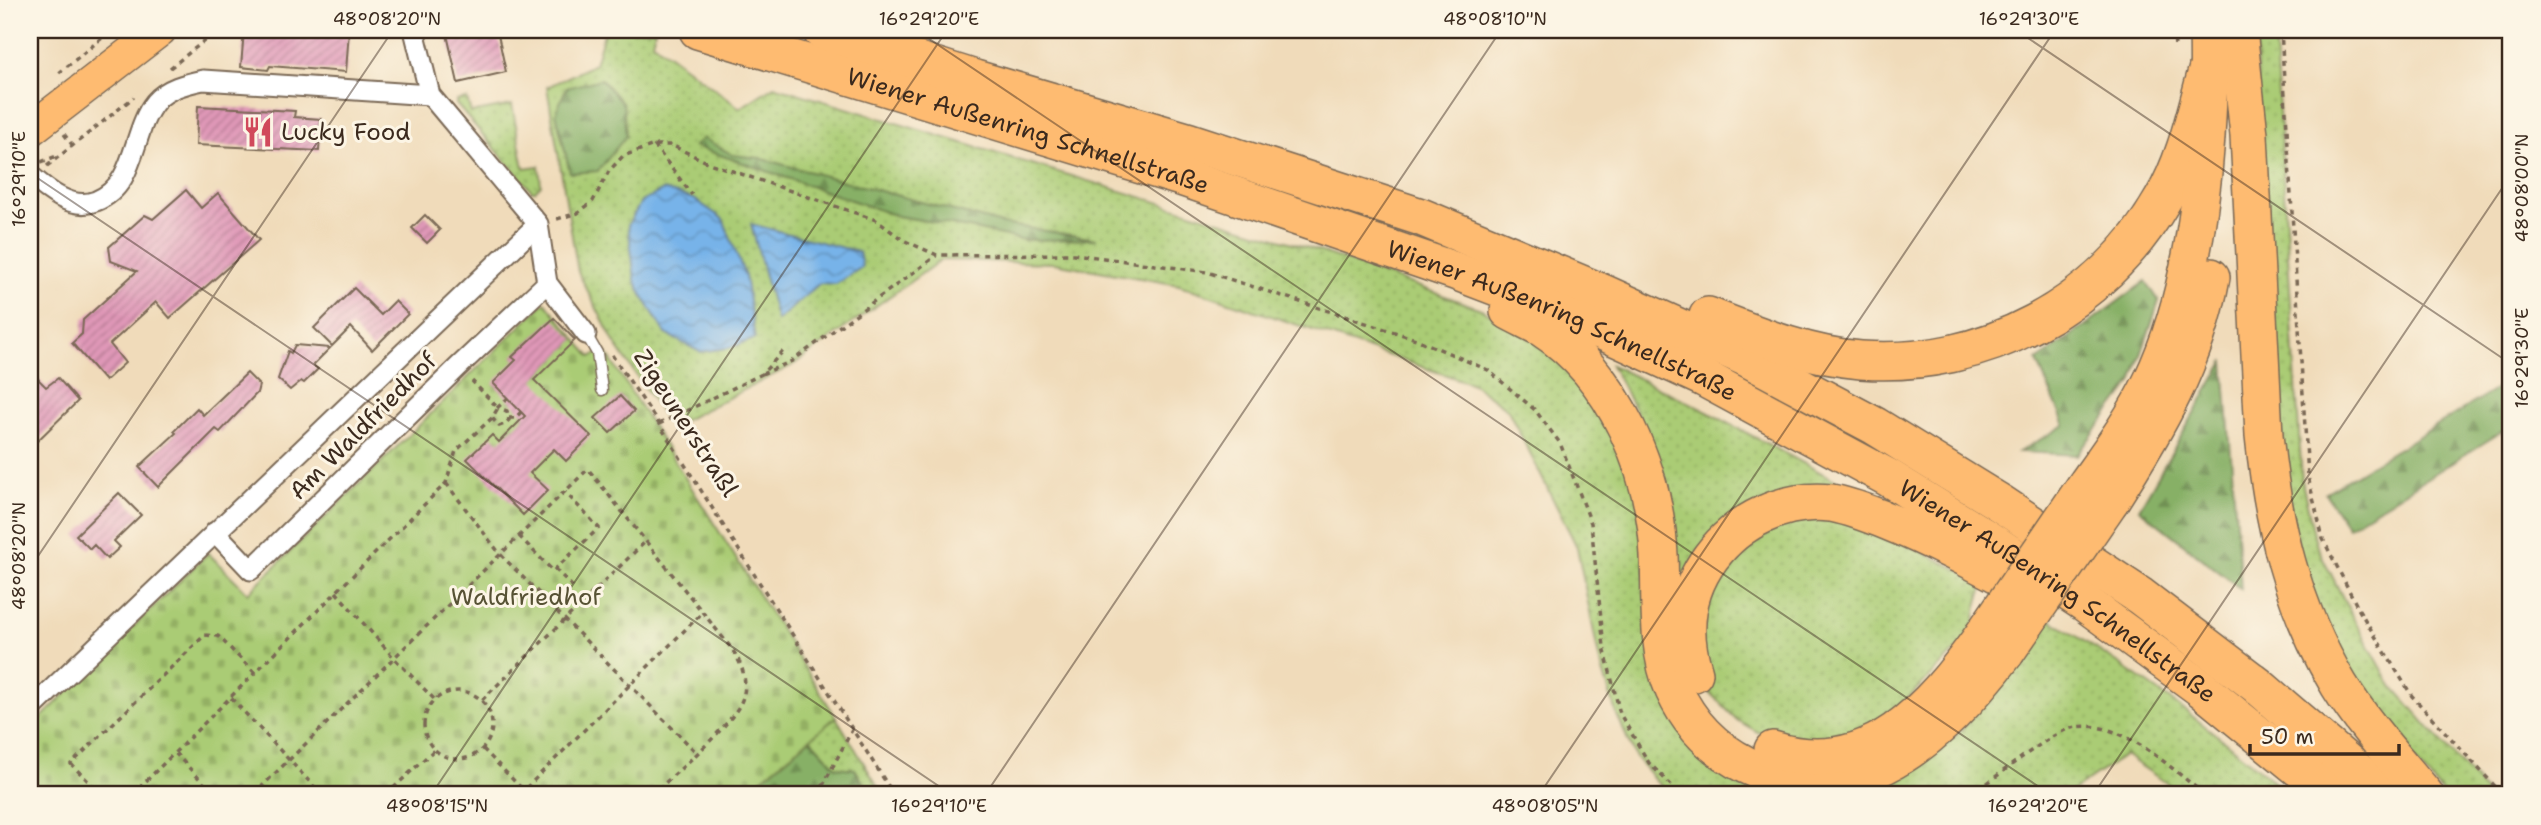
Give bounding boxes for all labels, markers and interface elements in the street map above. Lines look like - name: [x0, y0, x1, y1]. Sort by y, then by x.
- text: 48°08'20"N: [333, 7, 441, 31]
- text: 16°29'20"E: [879, 7, 979, 31]
- text: 48°08'10"N: [1443, 7, 1547, 31]
- text: 16°29'30"E: [1979, 7, 2079, 31]
- street label: Wiener Außenring Schnellstraße: [843, 60, 1213, 201]
- restaurant icon: Lucky Food: [241, 115, 275, 149]
- place label: Lucky Food: [281, 116, 411, 148]
- text: 16°29'10"E: [7, 131, 31, 227]
- text: 48°08'00"N: [2510, 134, 2534, 242]
- street label: Wiener Außenring Schnellstraße: [1383, 233, 1742, 409]
- text: 16°29'30"E: [2510, 308, 2534, 408]
- street label: Zigeunerstraßl: [626, 343, 746, 504]
- street label: Am Waldfriedhof: [282, 344, 445, 507]
- street label: Wiener Außenring Schnellstraße: [1893, 472, 2223, 710]
- text: 48°08'20"N: [7, 502, 31, 610]
- park label: Waldfriedhof: [451, 581, 602, 613]
- scale bar: [2250, 713, 2399, 757]
- text: 50 m: [2261, 723, 2314, 751]
- text: 48°08'15"N: [386, 794, 488, 818]
- text: 16°29'10"E: [891, 794, 987, 818]
- text: 48°08'05"N: [1491, 794, 1599, 818]
- text: 16°29'20"E: [1988, 794, 2088, 818]

